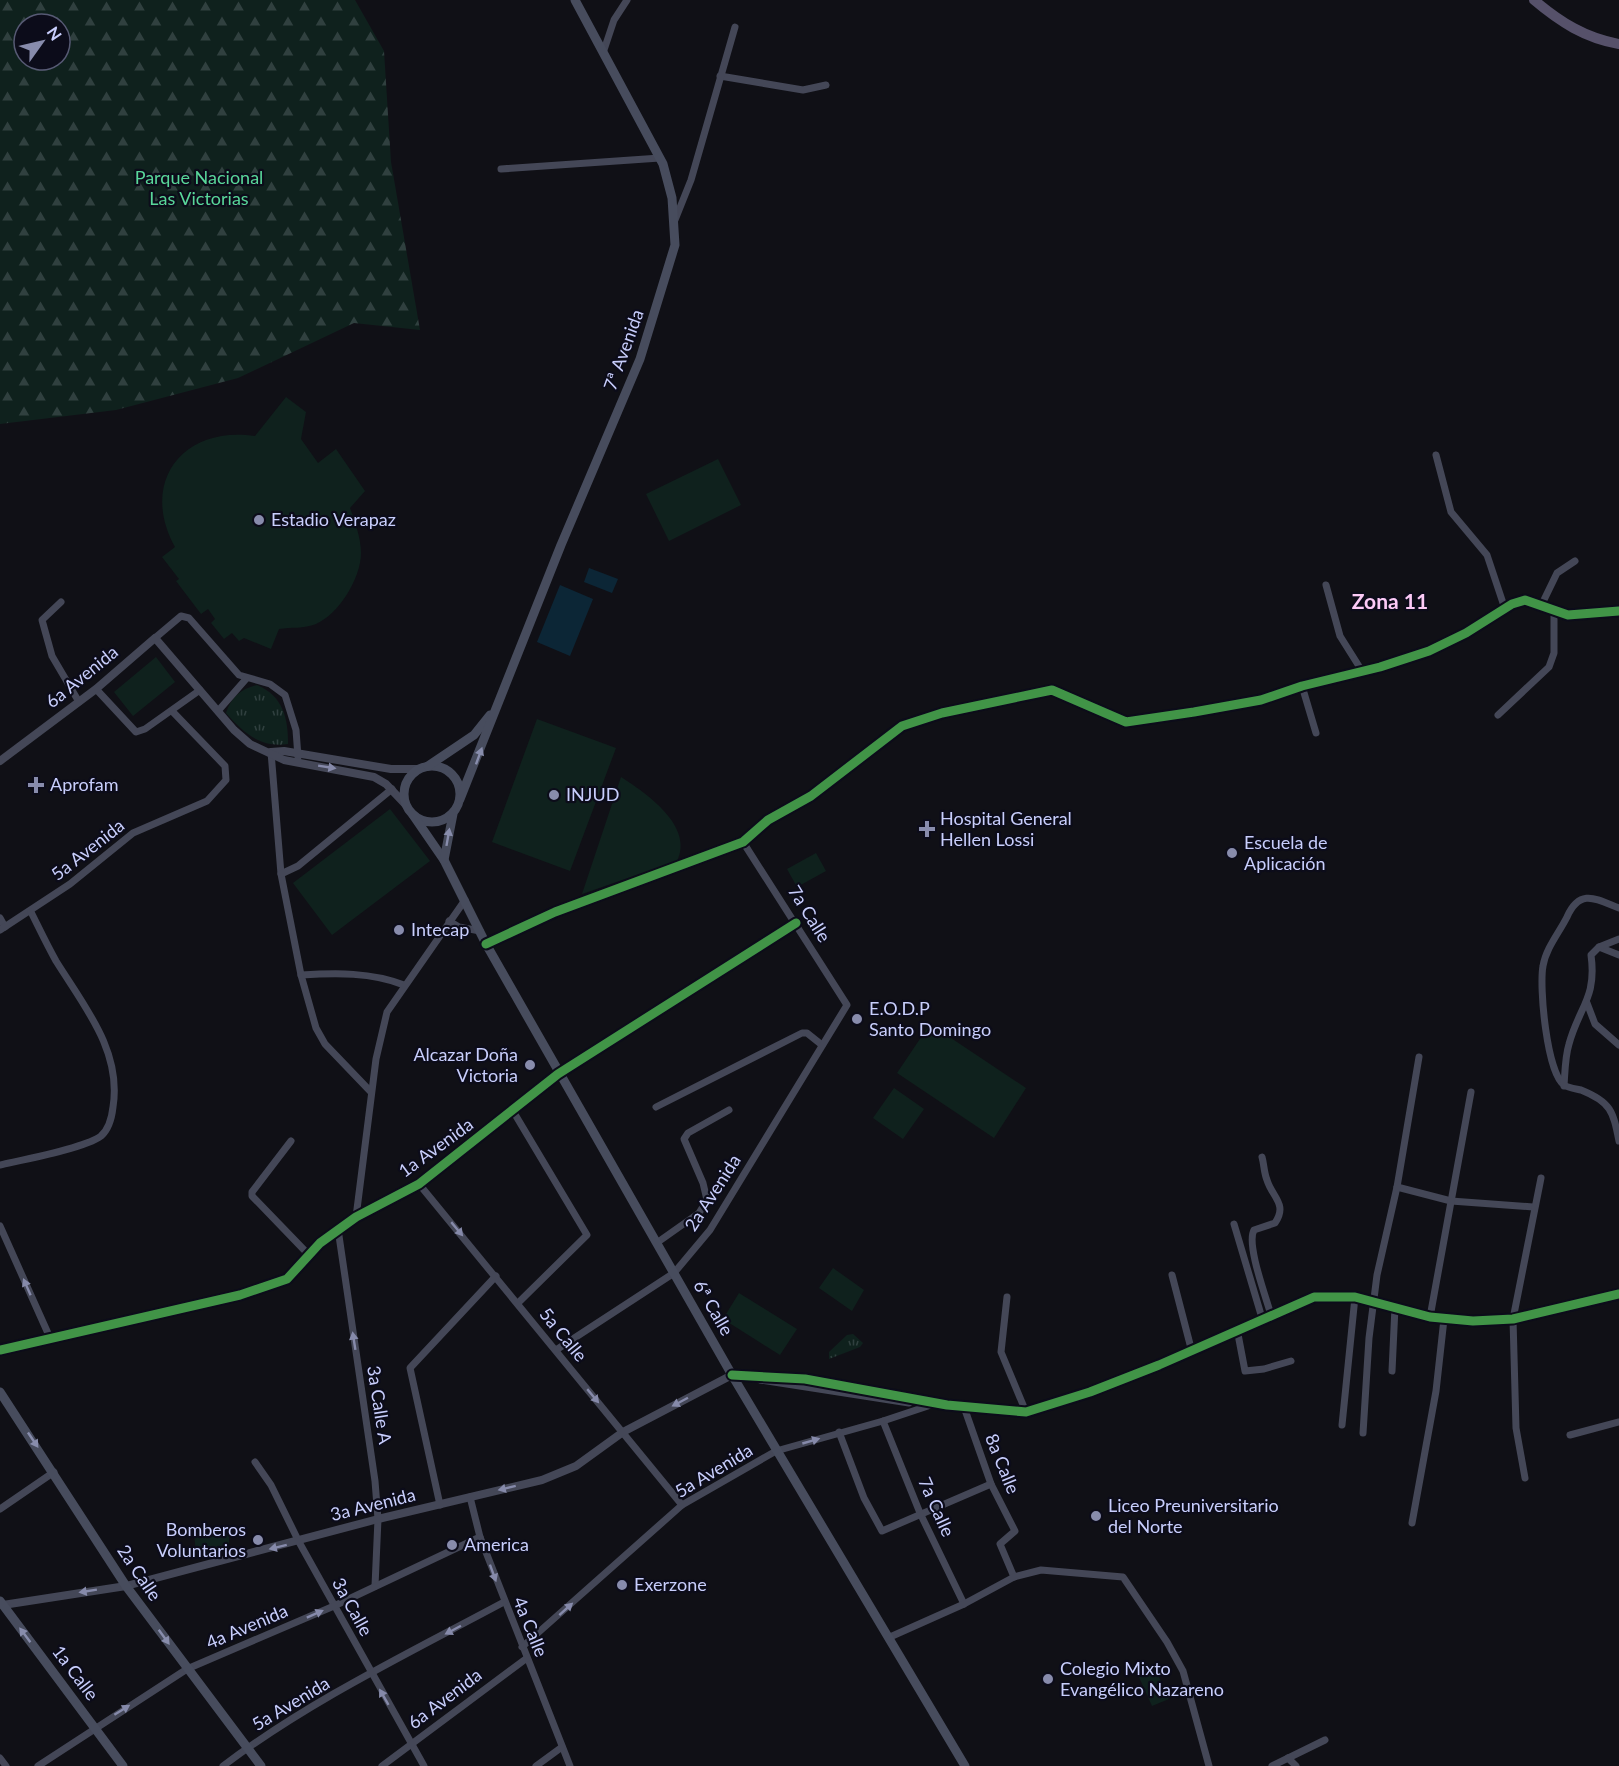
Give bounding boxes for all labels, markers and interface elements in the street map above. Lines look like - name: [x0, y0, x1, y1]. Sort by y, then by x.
- north arrow: [12, 12, 72, 72]
- text: N: [44, 23, 66, 44]
- park label: Parque Nacional Las Victorias: [135, 166, 263, 209]
- street label: 7ª Avenida: [598, 306, 648, 393]
- place label: Estadio Verapaz: [271, 508, 396, 530]
- marker: Estadio Verapaz: [252, 513, 266, 527]
- district label: Zona 11: [1352, 588, 1428, 613]
- street label: 6a Avenida: [41, 640, 122, 712]
- one-way arrow: [474, 747, 484, 765]
- one-way arrow: [318, 763, 337, 772]
- place label: Aprofam: [50, 773, 118, 795]
- marker: Aprofam: [27, 776, 45, 794]
- place label: INJUD: [566, 783, 619, 805]
- marker: INJUD: [547, 788, 561, 802]
- place label: Hospital General Hellen Lossi: [940, 807, 1072, 850]
- street label: 5a Avenida: [46, 814, 128, 885]
- marker: Hospital General Hellen Lossi: [918, 820, 936, 838]
- one-way arrow: [444, 827, 453, 846]
- place label: Escuela de Aplicación: [1244, 831, 1328, 874]
- marker: Escuela de Aplicación: [1225, 846, 1239, 860]
- street label: 7a Calle: [784, 881, 836, 946]
- place label: Intecap: [411, 918, 469, 940]
- marker: Intecap: [392, 923, 406, 937]
- place label: E.O.D.P Santo Domingo: [869, 997, 991, 1040]
- marker: E.O.D.P Santo Domingo: [850, 1012, 864, 1026]
- place label: Alcazar Doña Victoria: [413, 1043, 518, 1086]
- marker: Alcazar Doña Victoria: [523, 1058, 537, 1072]
- street label: 1a Avenida: [394, 1113, 477, 1182]
- street label: 2a Avenida: [679, 1150, 745, 1235]
- one-way arrow: [450, 1221, 463, 1237]
- street label: 6ª Calle: [689, 1276, 739, 1339]
- one-way arrow: [22, 1277, 32, 1295]
- street label: 5a Calle: [535, 1303, 592, 1366]
- one-way arrow: [350, 1331, 359, 1350]
- street label: 3a Calle A: [363, 1364, 397, 1446]
- one-way arrow: [587, 1388, 600, 1404]
- one-way arrow: [672, 1397, 689, 1407]
- street label: 8a Calle: [981, 1430, 1025, 1497]
- one-way arrow: [27, 1432, 38, 1449]
- one-way arrow: [802, 1436, 820, 1445]
- street label: 5a Avenida: [671, 1438, 756, 1502]
- street label: 7a Calle: [914, 1473, 960, 1540]
- street label: 3a Avenida: [328, 1483, 418, 1525]
- one-way arrow: [498, 1484, 517, 1494]
- place label: Liceo Preuniversitario del Norte: [1108, 1494, 1279, 1537]
- marker: Liceo Preuniversitario del Norte: [1089, 1509, 1103, 1523]
- place label: Bomberos Voluntarios: [156, 1518, 246, 1561]
- marker: Bomberos Voluntarios: [251, 1533, 265, 1547]
- place label: America: [464, 1533, 529, 1555]
- marker: America: [445, 1538, 459, 1552]
- street label: 2a Calle: [113, 1540, 167, 1605]
- one-way arrow: [269, 1542, 287, 1552]
- one-way arrow: [489, 1564, 499, 1582]
- place label: Exerzone: [634, 1573, 707, 1595]
- street label: 3a Calle: [328, 1574, 378, 1639]
- marker: Exerzone: [615, 1578, 629, 1592]
- one-way arrow: [79, 1587, 98, 1596]
- street label: 4a Calle: [509, 1593, 553, 1660]
- street label: 4a Avenida: [202, 1599, 291, 1653]
- one-way arrow: [558, 1602, 574, 1615]
- one-way arrow: [306, 1610, 323, 1619]
- one-way arrow: [444, 1625, 461, 1635]
- one-way arrow: [19, 1627, 32, 1643]
- one-way arrow: [158, 1629, 170, 1645]
- street label: 1a Calle: [48, 1641, 104, 1704]
- place label: Colegio Mixto Evangélico Nazareno: [1060, 1657, 1224, 1700]
- street label: 6a Avenida: [403, 1663, 486, 1733]
- street label: 5a Avenida: [248, 1671, 333, 1735]
- marker: Colegio Mixto Evangélico Nazareno: [1041, 1672, 1055, 1686]
- one-way arrow: [379, 1688, 389, 1705]
- one-way arrow: [114, 1705, 130, 1716]

